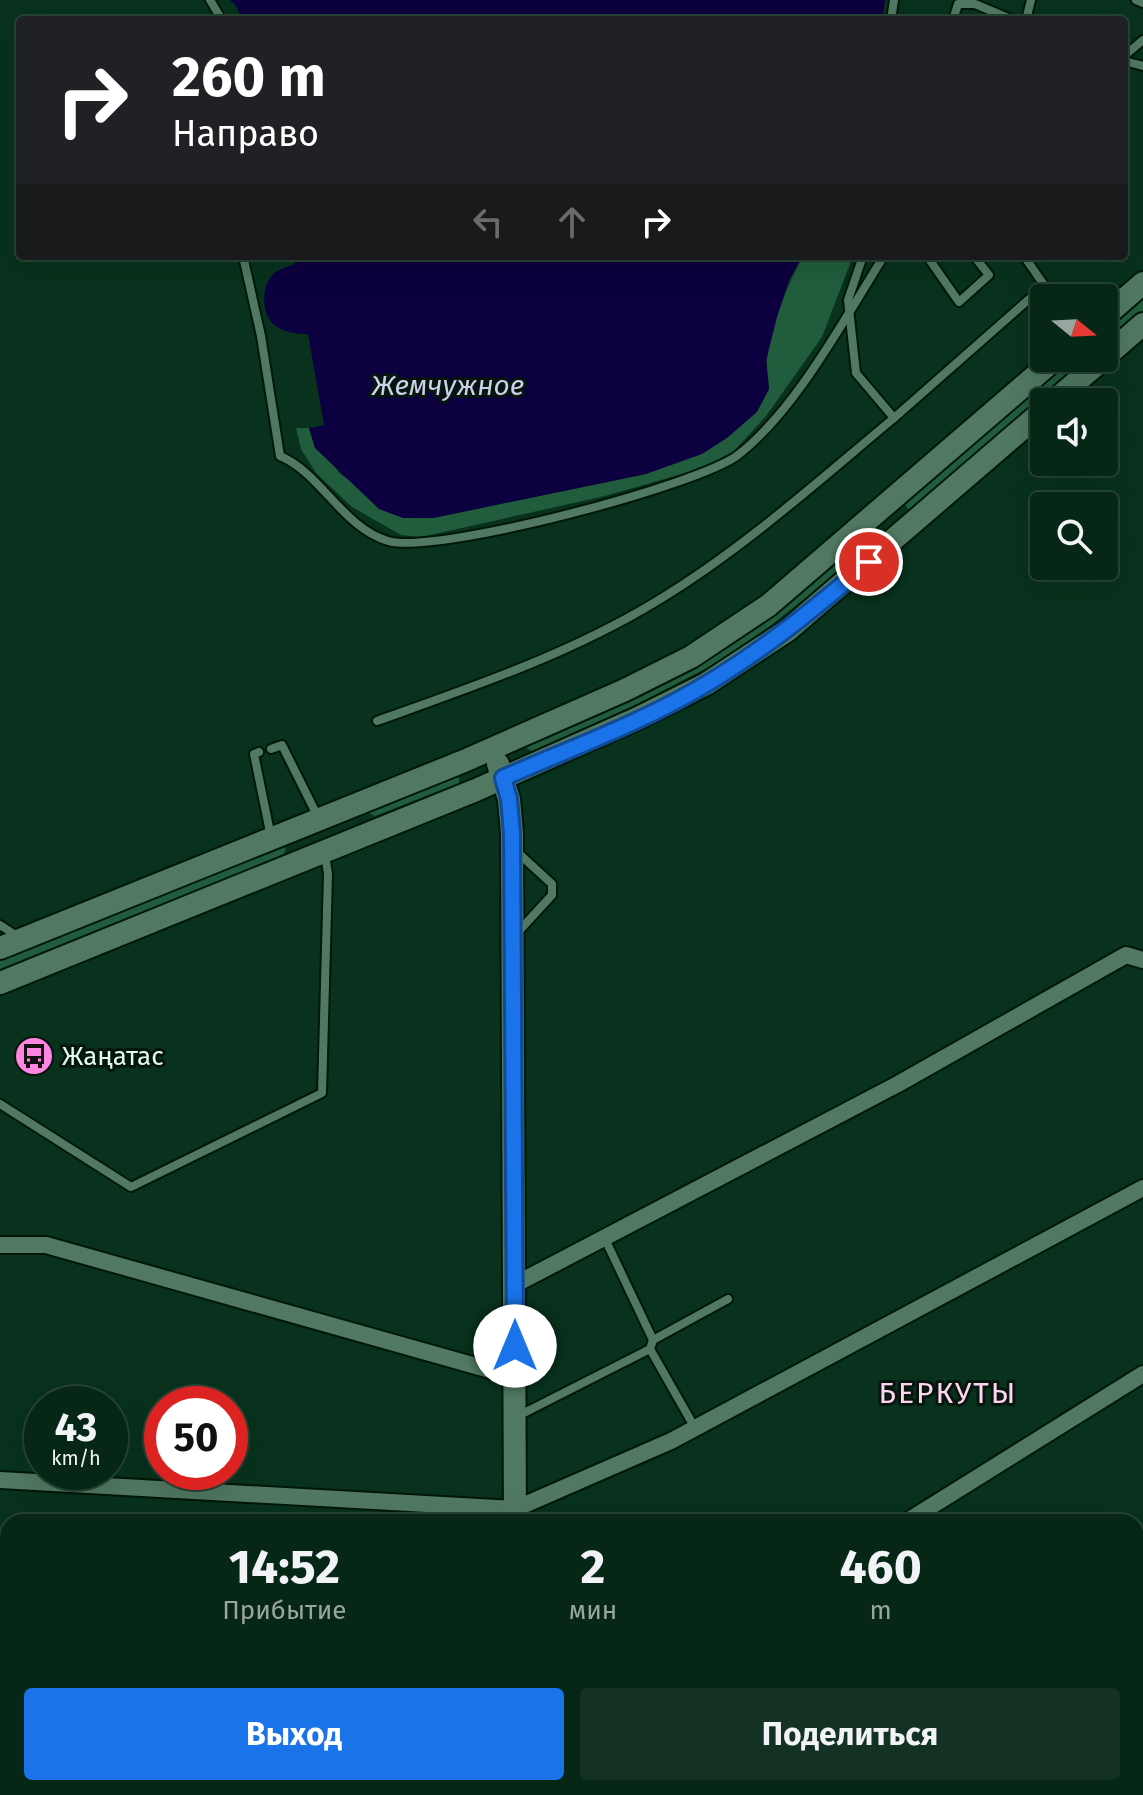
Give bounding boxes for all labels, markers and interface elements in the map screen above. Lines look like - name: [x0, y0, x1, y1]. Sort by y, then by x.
- text: 260 m: [172, 44, 326, 111]
- icon: right: [40, 48, 144, 152]
- text: Направо: [172, 112, 319, 156]
- icon: left: [466, 200, 510, 244]
- icon: ahead: [550, 200, 594, 244]
- icon: right: [634, 200, 678, 244]
- north arrow: [1030, 284, 1118, 372]
- map controls: [1030, 284, 1118, 580]
- water label: Жемчужное: [371, 369, 524, 402]
- button: sound: [1030, 388, 1118, 476]
- button: search: [1030, 492, 1118, 580]
- pin: [835, 528, 903, 596]
- icon: arrive: [847, 540, 891, 584]
- bus stop icon: Жаңатас: [13, 1035, 55, 1077]
- place label: Жаңатас: [62, 1041, 164, 1072]
- position arrow: [473, 1304, 557, 1388]
- district label: БЕРКУТЫ: [879, 1375, 1017, 1411]
- speed limit sign: 50: [144, 1386, 248, 1490]
- text: 43: [55, 1404, 97, 1452]
- text: km/h: [51, 1446, 101, 1470]
- text: 14:52: [229, 1538, 340, 1596]
- text: 2: [581, 1538, 605, 1596]
- text: 460: [839, 1538, 922, 1596]
- text: Прибытие: [222, 1595, 346, 1626]
- text: мин: [569, 1595, 617, 1626]
- text: m: [869, 1595, 892, 1626]
- button: Выход: [24, 1688, 564, 1780]
- button: Поделиться: [580, 1688, 1120, 1780]

